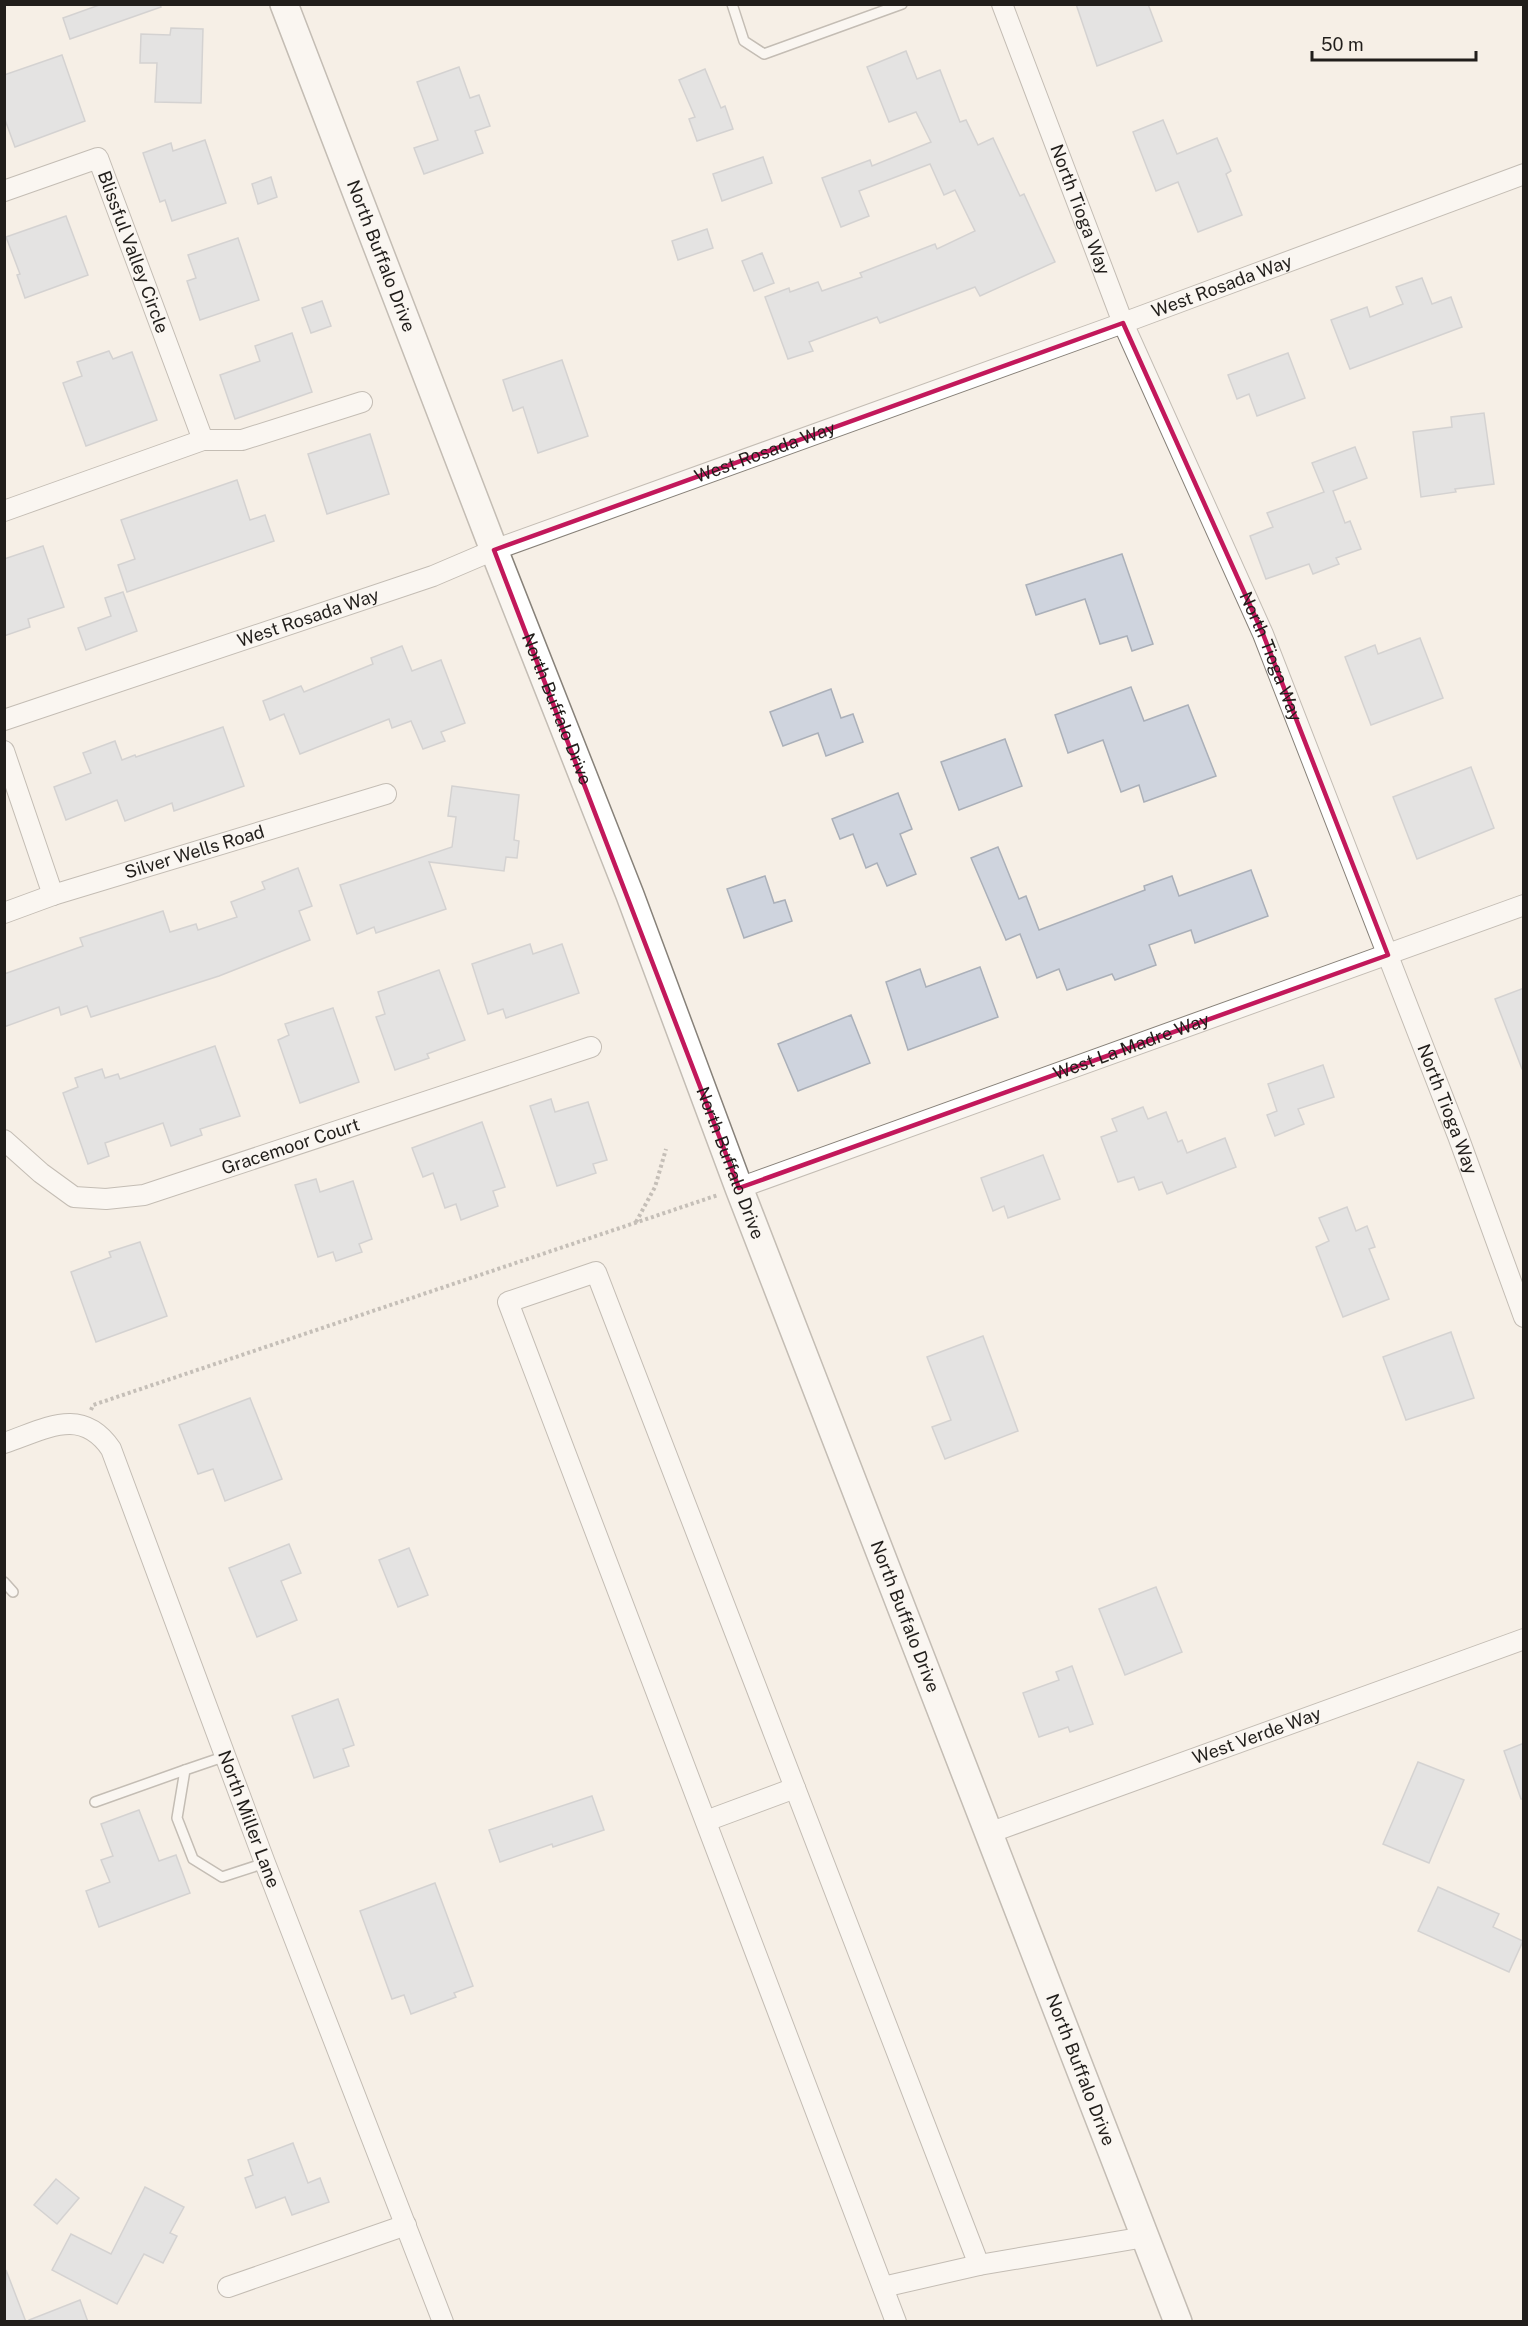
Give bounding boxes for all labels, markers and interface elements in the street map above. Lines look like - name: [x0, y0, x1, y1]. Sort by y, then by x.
- scale bar: [1312, 24, 1476, 62]
- text: 50 m: [1321, 34, 1364, 55]
- street label: North Tioga Way: [1046, 141, 1115, 278]
- street label: Blissful Valley Circle: [94, 168, 173, 336]
- street label: North Buffalo Drive: [343, 177, 420, 335]
- street label: West Rosada Way: [1149, 250, 1295, 321]
- street label: West Rosada Way: [692, 417, 839, 487]
- street label: West Rosada Way: [235, 584, 382, 651]
- street label: North Tioga Way: [1235, 588, 1307, 724]
- street label: North Buffalo Drive: [518, 630, 596, 788]
- street label: Silver Wells Road: [122, 821, 267, 883]
- street label: West La Madre Way: [1050, 1008, 1212, 1084]
- street label: North Tioga Way: [1413, 1041, 1482, 1178]
- street label: North Buffalo Drive: [692, 1084, 769, 1242]
- street label: Gracemoor Court: [219, 1113, 362, 1179]
- street label: North Buffalo Drive: [866, 1537, 944, 1695]
- street label: West Verde Way: [1190, 1702, 1324, 1768]
- street label: North Miller Lane: [214, 1747, 285, 1891]
- street label: North Buffalo Drive: [1042, 1991, 1120, 2149]

